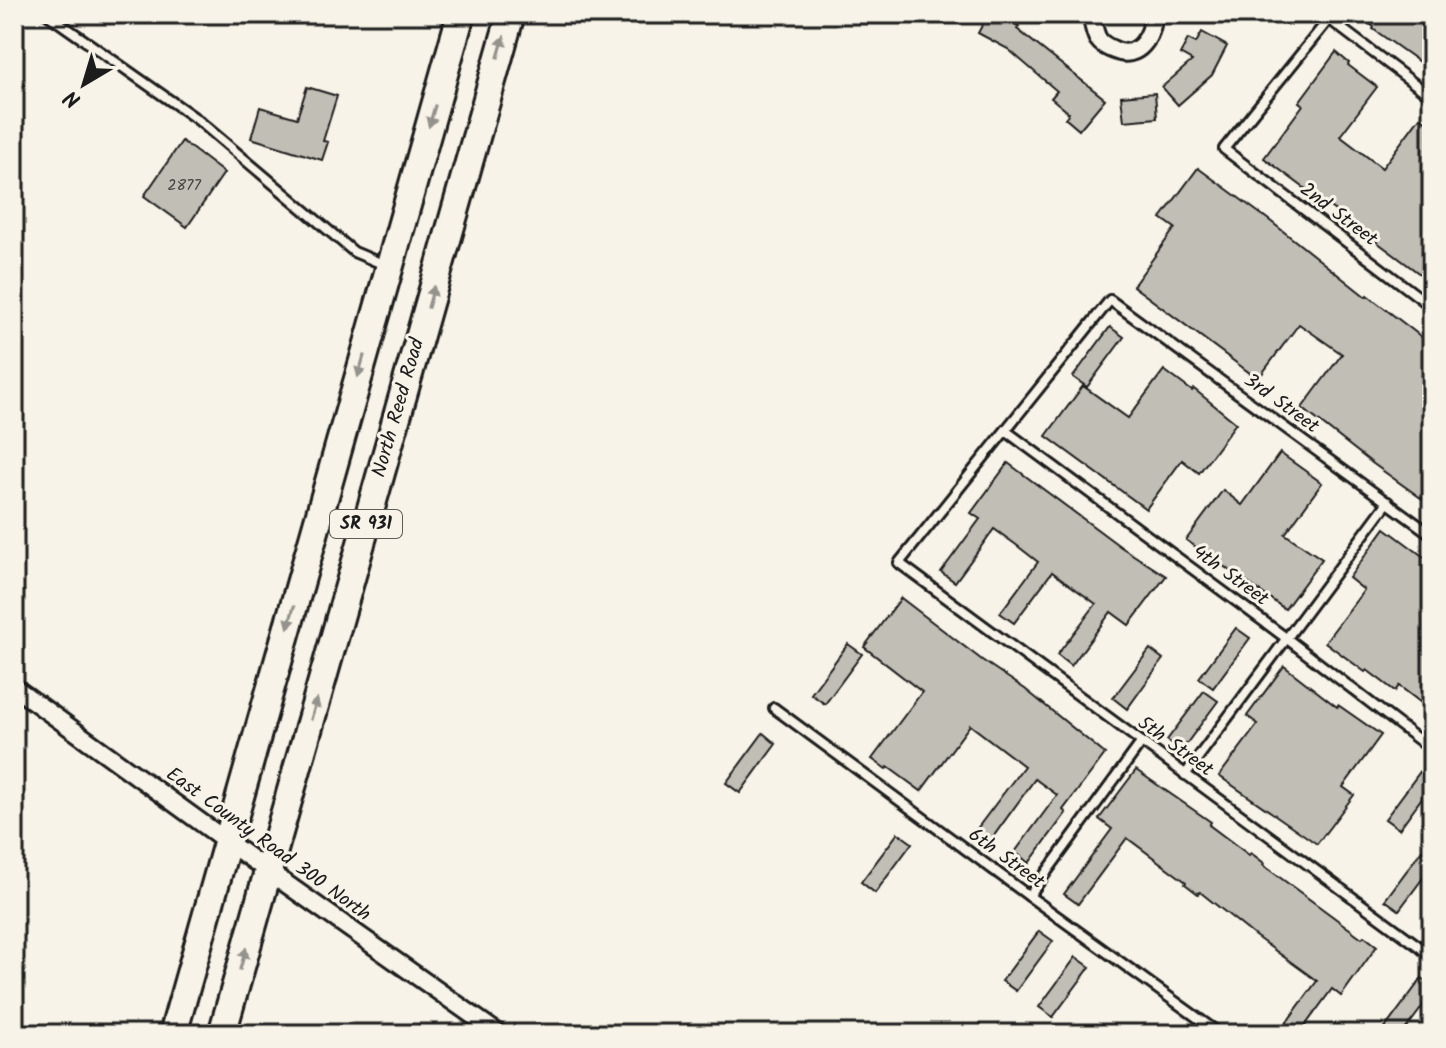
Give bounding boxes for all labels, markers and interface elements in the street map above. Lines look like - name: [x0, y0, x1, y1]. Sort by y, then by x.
- one-way arrow: [496, 34, 508, 59]
- north arrow: [44, 44, 124, 124]
- text: N: [57, 80, 89, 116]
- one-way arrow: [425, 104, 438, 128]
- house number: 2877: [167, 173, 201, 198]
- street label: 2nd Street: [1292, 175, 1384, 255]
- one-way arrow: [425, 284, 437, 309]
- street label: North Reed Road: [364, 334, 434, 481]
- one-way arrow: [354, 355, 367, 379]
- street label: 3rd Street: [1236, 366, 1326, 443]
- road number: SR 931: [330, 510, 402, 538]
- street label: 4th Street: [1185, 537, 1275, 615]
- one-way arrow: [284, 605, 297, 629]
- one-way arrow: [308, 696, 321, 720]
- street label: 5th Street: [1130, 708, 1220, 786]
- street label: East County Road 300 North: [159, 759, 377, 931]
- street label: 6th Street: [961, 820, 1051, 898]
- one-way arrow: [237, 946, 250, 970]

